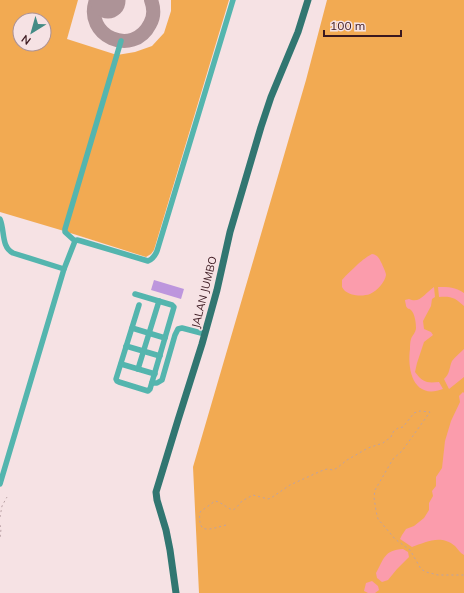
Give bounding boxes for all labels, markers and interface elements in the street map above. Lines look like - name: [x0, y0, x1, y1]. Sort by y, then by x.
- north arrow: [12, 12, 52, 52]
- scale bar: [324, 12, 401, 38]
- text: 100 m: [330, 18, 365, 33]
- text: N: [18, 32, 34, 48]
- street label: JALAN JUMBO: [188, 255, 220, 329]

